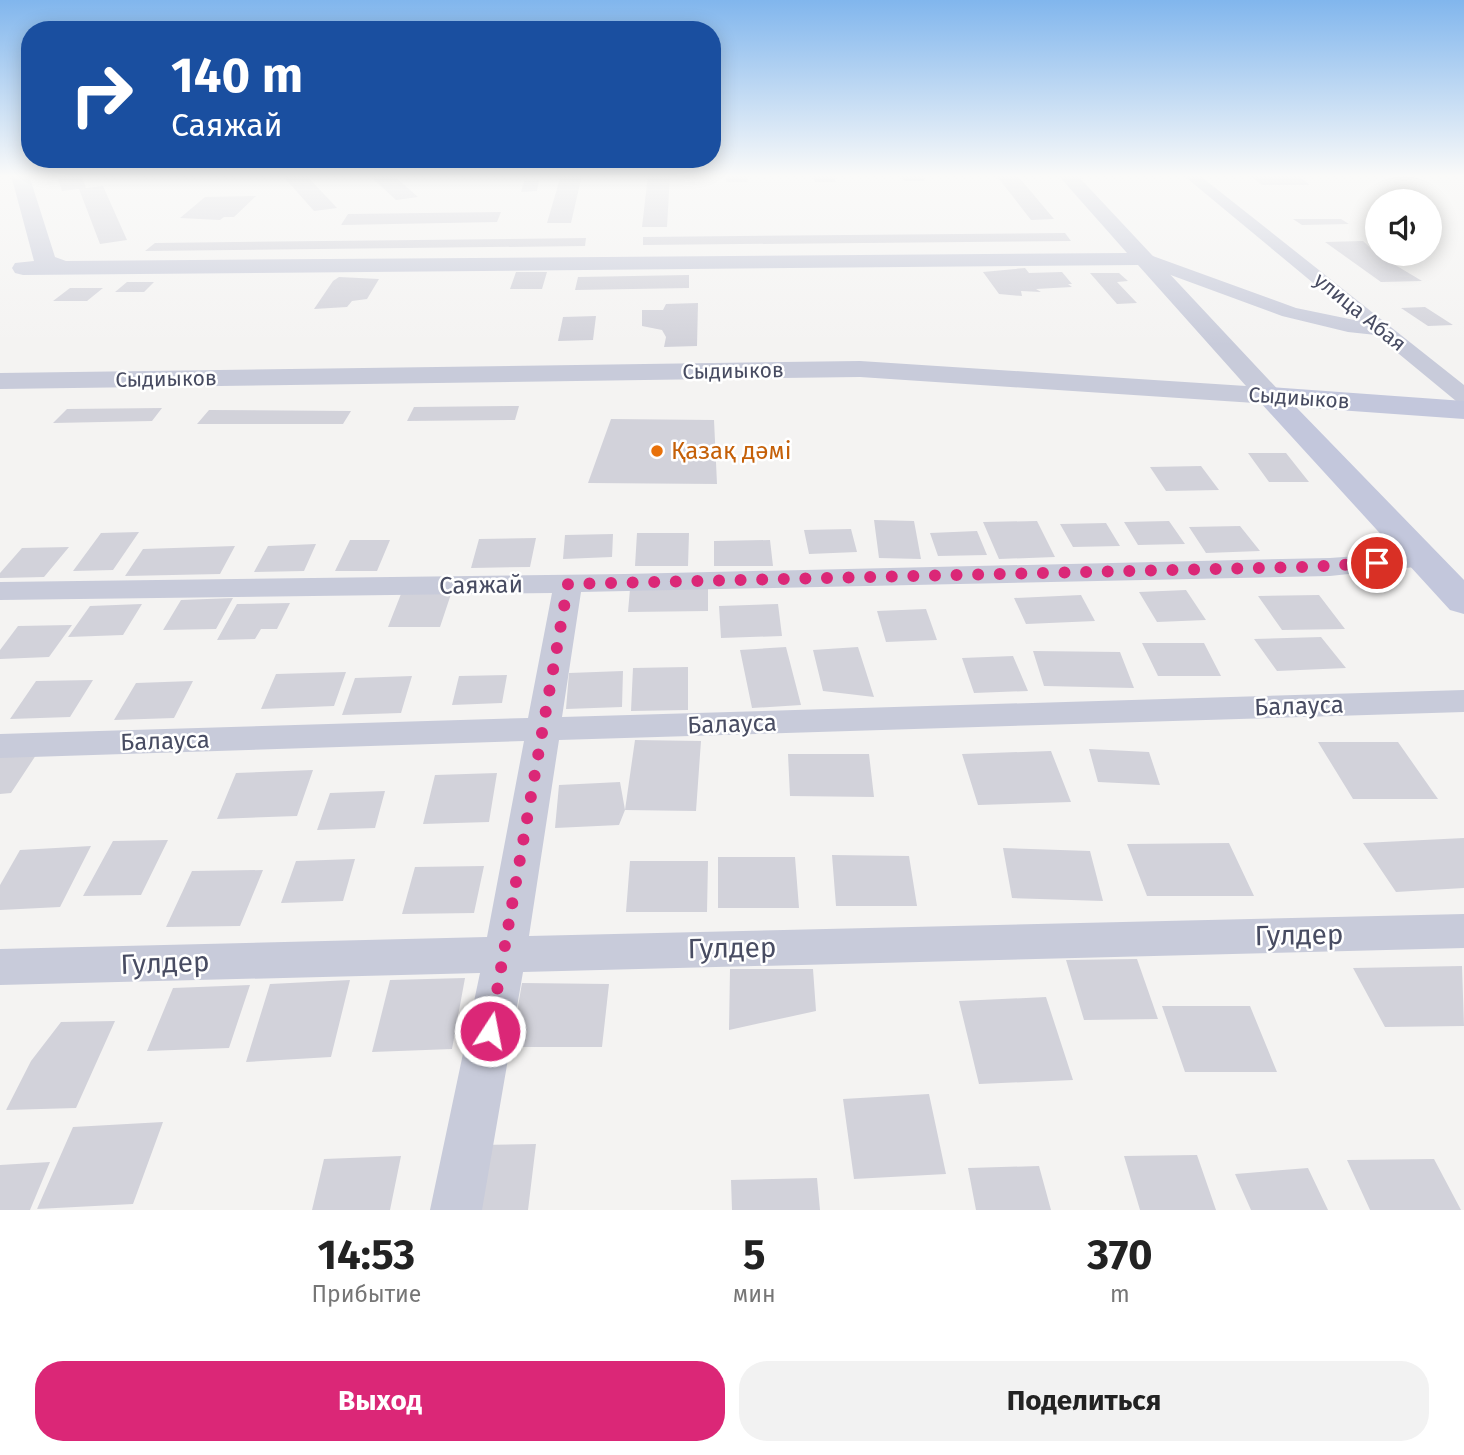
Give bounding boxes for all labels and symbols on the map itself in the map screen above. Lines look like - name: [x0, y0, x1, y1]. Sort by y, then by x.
- street label: улица Абая: [1309, 267, 1411, 357]
- street label: Сыдиыков: [682, 357, 784, 385]
- street label: Сыдиыков: [115, 365, 217, 393]
- street label: Сыдиыков: [1248, 381, 1350, 415]
- place label: Қазақ дәмі: [671, 437, 791, 465]
- marker: Қазақ дәмі: [649, 443, 665, 459]
- pin: [1347, 533, 1407, 593]
- street label: Саяжай: [439, 570, 523, 600]
- street label: Балауса: [1254, 690, 1344, 722]
- street label: Балауса: [687, 708, 777, 740]
- street label: Балауса: [120, 725, 210, 757]
- street label: Гулдер: [1254, 918, 1344, 952]
- street label: Гулдер: [687, 931, 777, 965]
- street label: Гулдер: [120, 945, 210, 981]
- position arrow: [453, 994, 527, 1068]

